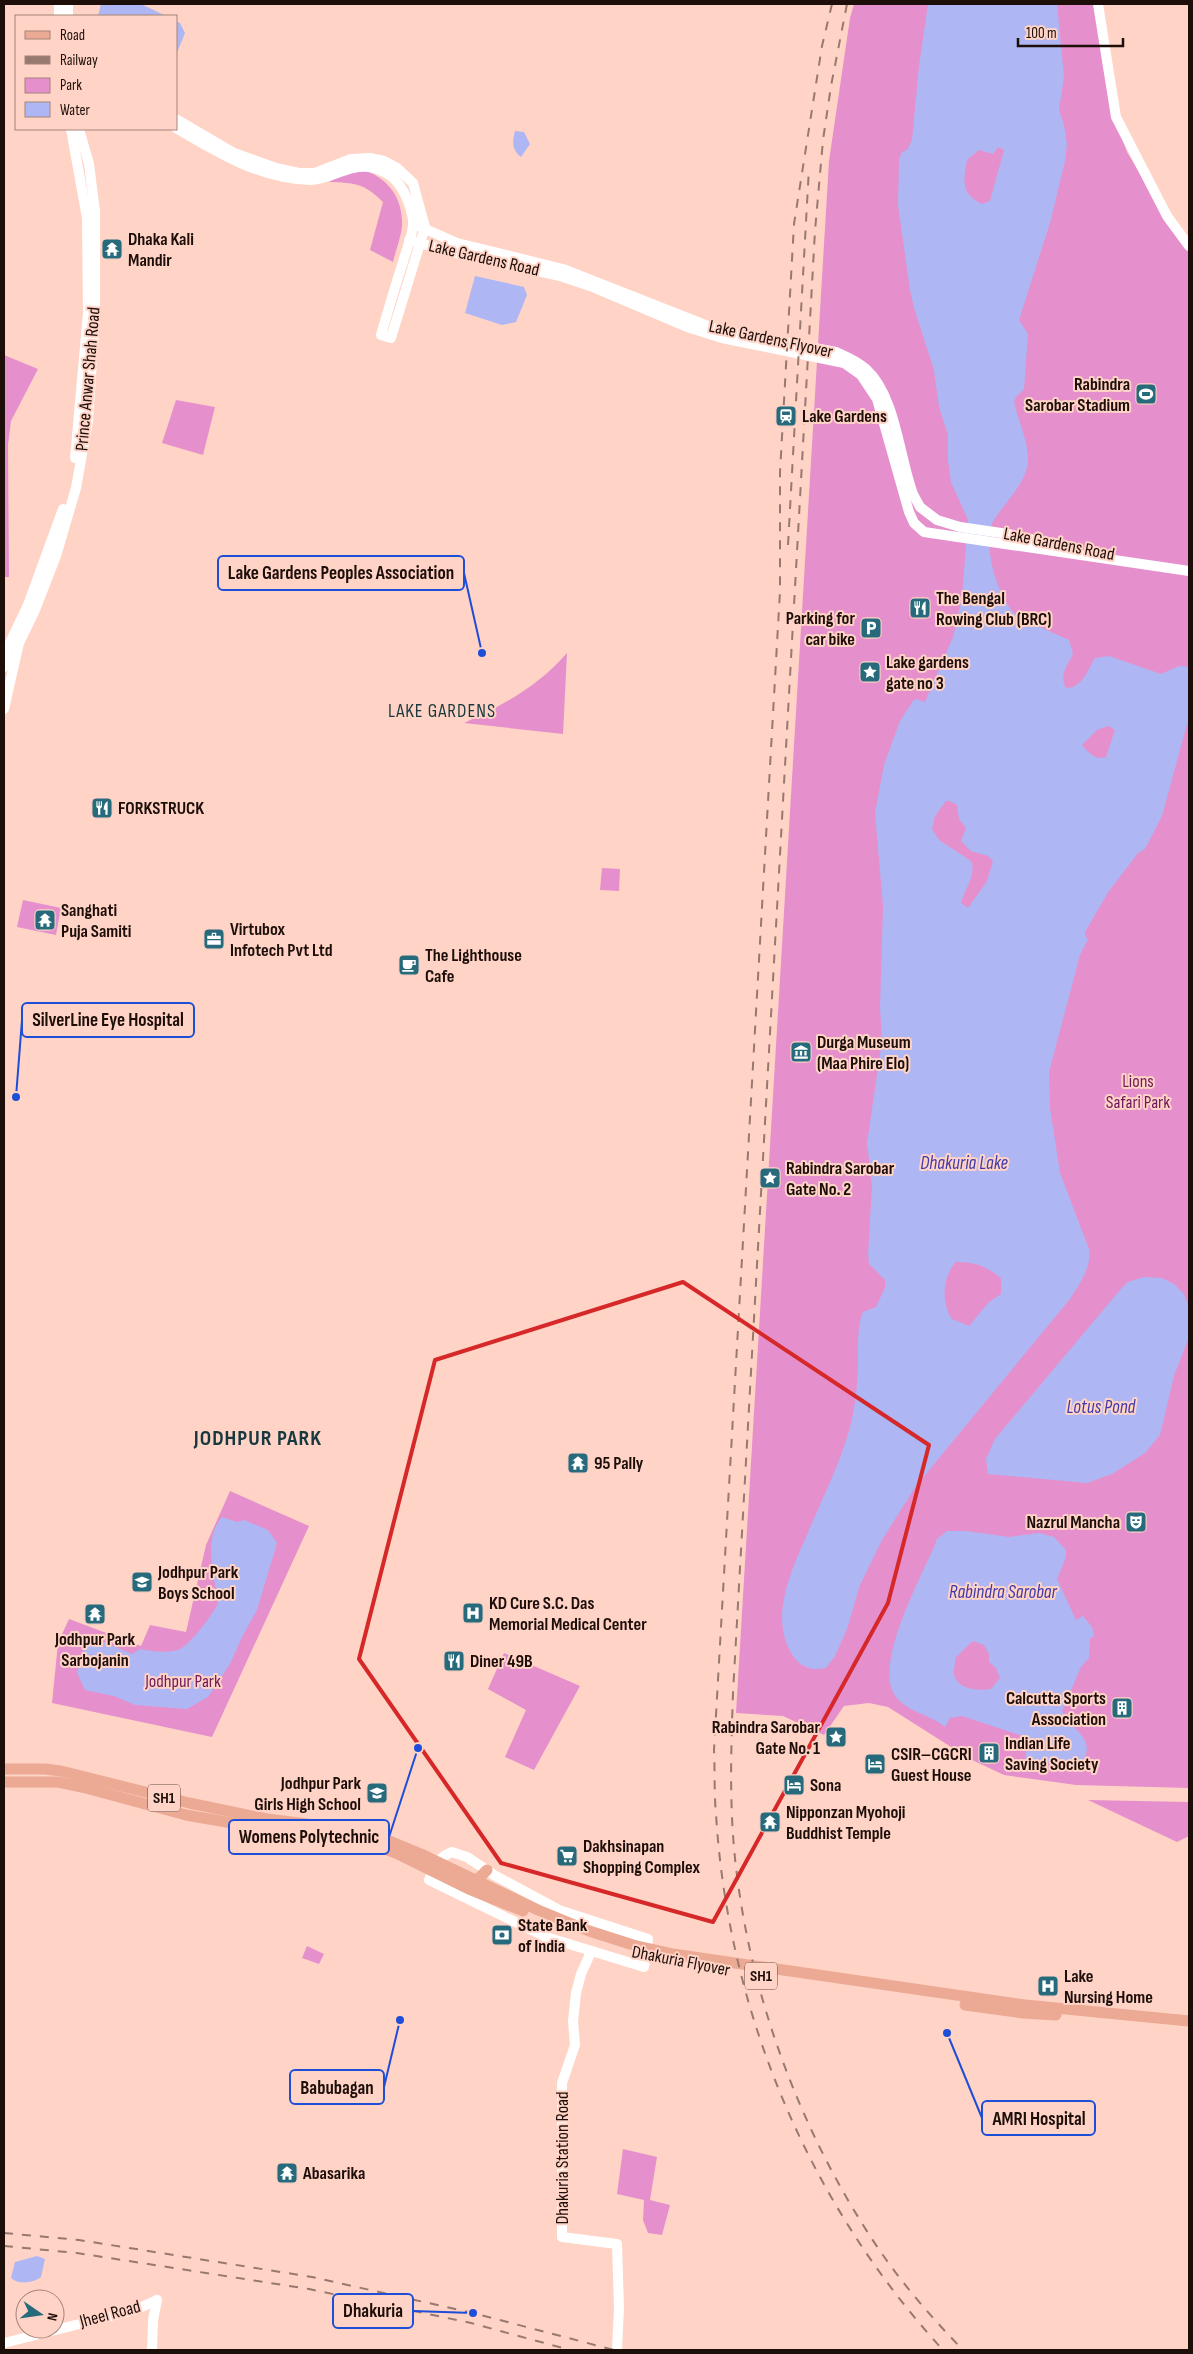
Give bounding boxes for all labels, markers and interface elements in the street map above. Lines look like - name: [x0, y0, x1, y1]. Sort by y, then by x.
- legend: [15, 15, 178, 130]
- scale bar: [1018, 15, 1123, 47]
- text: 100 m: [1026, 24, 1057, 43]
- text: Road: [60, 26, 85, 45]
- text: Railway: [60, 51, 98, 70]
- text: Park: [60, 76, 82, 95]
- text: Water: [60, 101, 91, 120]
- place label: Dhaka Kali Mandir: [128, 229, 194, 271]
- street label: Lake Gardens Road: [427, 235, 541, 281]
- temple icon: Dhaka Kali Mandir: [100, 237, 124, 261]
- street label: Prince Anwar Shah Road: [71, 306, 105, 452]
- street label: Lake Gardens Flyover: [707, 316, 835, 362]
- place label: Rabindra Sarobar Stadium: [1025, 374, 1130, 416]
- sports icon: Rabindra Sarobar Stadium: [1134, 382, 1158, 406]
- station icon: Lake Gardens: [774, 404, 798, 428]
- place label: Lake Gardens: [802, 406, 887, 427]
- street label: Lake Gardens Road: [1002, 523, 1116, 565]
- callout: Lake Gardens Peoples Association: [218, 556, 464, 590]
- text: Lake Gardens Peoples Association: [228, 562, 454, 585]
- place label: The Bengal Rowing Club (BRC): [936, 588, 1052, 630]
- restaurant icon: The Bengal Rowing Club (BRC): [908, 596, 932, 620]
- place label: Parking for car bike: [786, 608, 855, 650]
- parking icon: Parking for car bike: [859, 616, 883, 640]
- place label: Lake gardens gate no 3: [886, 652, 969, 694]
- place icon: Lake gardens gate no 3: [858, 660, 882, 684]
- district label: LAKE GARDENS: [388, 700, 496, 723]
- restaurant icon: FORKSTRUCK: [90, 796, 114, 820]
- place label: FORKSTRUCK: [118, 798, 204, 819]
- place label: Sanghati Puja Samiti: [61, 900, 131, 942]
- temple icon: Sanghati Puja Samiti: [33, 908, 57, 932]
- place label: Virtubox Infotech Pvt Ltd: [230, 919, 333, 961]
- office icon: Virtubox Infotech Pvt Ltd: [202, 927, 226, 951]
- place label: The Lighthouse Cafe: [425, 945, 522, 987]
- cafe icon: The Lighthouse Cafe: [397, 953, 421, 977]
- callout: SilverLine Eye Hospital: [22, 1003, 194, 1037]
- text: SilverLine Eye Hospital: [32, 1009, 184, 1032]
- place label: Durga Museum (Maa Phire Elo): [817, 1032, 911, 1074]
- museum icon: Durga Museum (Maa Phire Elo): [789, 1040, 813, 1064]
- park label: Lions Safari Park: [1106, 1071, 1170, 1113]
- water label: Dhakuria Lake: [920, 1152, 1008, 1175]
- place label: Rabindra Sarobar Gate No. 2: [786, 1158, 895, 1200]
- place icon: Rabindra Sarobar Gate No. 2: [758, 1166, 782, 1190]
- water label: Lotus Pond: [1067, 1396, 1137, 1419]
- district label: JODHPUR PARK: [193, 1425, 322, 1452]
- temple icon: 95 Pally: [566, 1451, 590, 1475]
- place label: 95 Pally: [594, 1453, 644, 1474]
- theatre icon: Nazrul Mancha: [1124, 1510, 1148, 1534]
- place label: Nazrul Mancha: [1026, 1512, 1120, 1533]
- place label: Jodhpur Park Boys School: [157, 1562, 239, 1604]
- school or university icon: Jodhpur Park Boys School: [130, 1570, 154, 1594]
- water label: Rabindra Sarobar: [949, 1581, 1058, 1604]
- place label: KD Cure S.C. Das Memorial Medical Center: [489, 1593, 647, 1635]
- hospital icon: KD Cure S.C. Das Memorial Medical Center: [461, 1601, 485, 1625]
- temple icon: Jodhpur Park Sarbojanin: [83, 1602, 107, 1626]
- place label: Jodhpur Park Sarbojanin: [54, 1629, 136, 1671]
- restaurant icon: Diner 49B: [442, 1649, 466, 1673]
- place label: Diner 49B: [470, 1651, 533, 1672]
- park label: Jodhpur Park: [144, 1671, 221, 1692]
- place label: Calcutta Sports Association: [1006, 1688, 1106, 1730]
- building icon: Calcutta Sports Association: [1110, 1696, 1134, 1720]
- place label: Rabindra Sarobar Gate No. 1: [712, 1717, 820, 1759]
- place icon: Rabindra Sarobar Gate No. 1: [824, 1725, 848, 1749]
- place label: Indian Life Saving Society: [1005, 1733, 1099, 1775]
- building icon: Indian Life Saving Society: [977, 1741, 1001, 1765]
- place label: CSIR–CGCRI Guest House: [891, 1744, 972, 1786]
- hotel icon: CSIR–CGCRI Guest House: [863, 1752, 887, 1776]
- place label: Jodhpur Park Girls High School: [254, 1773, 361, 1815]
- hotel icon: Sona: [782, 1773, 806, 1797]
- place label: Sona: [810, 1775, 841, 1796]
- school or university icon: Jodhpur Park Girls High School: [365, 1781, 389, 1805]
- road number: SH1: [148, 1785, 180, 1812]
- place label: Nipponzan Myohoji Buddhist Temple: [786, 1802, 906, 1844]
- temple icon: Nipponzan Myohoji Buddhist Temple: [758, 1810, 782, 1834]
- callout: Womens Polytechnic: [229, 1820, 389, 1854]
- text: Womens Polytechnic: [239, 1826, 379, 1849]
- place label: Dakhsinapan Shopping Complex: [583, 1836, 700, 1878]
- supermarket icon: Dakhsinapan Shopping Complex: [555, 1844, 579, 1868]
- place label: State Bank of India: [518, 1915, 588, 1957]
- bank icon: State Bank of India: [490, 1923, 514, 1947]
- street label: Dhakuria Flyover: [630, 1941, 732, 1981]
- road number: SH1: [745, 1962, 777, 1990]
- place label: Lake Nursing Home: [1064, 1966, 1153, 2008]
- hospital icon: Lake Nursing Home: [1036, 1974, 1060, 1998]
- callout: Babubagan: [290, 2070, 384, 2104]
- text: Babubagan: [300, 2077, 374, 2100]
- street label: Dhakuria Station Road: [552, 2091, 573, 2225]
- callout: AMRI Hospital: [982, 2101, 1095, 2135]
- text: AMRI Hospital: [991, 2108, 1086, 2131]
- temple icon: Abasarika: [275, 2161, 299, 2185]
- place label: Abasarika: [302, 2163, 365, 2184]
- north arrow: [15, 2289, 65, 2339]
- callout: Dhakuria: [333, 2294, 413, 2328]
- street label: Jheel Road: [76, 2296, 143, 2332]
- text: Dhakuria: [343, 2300, 403, 2323]
- text: N: [43, 2311, 61, 2322]

